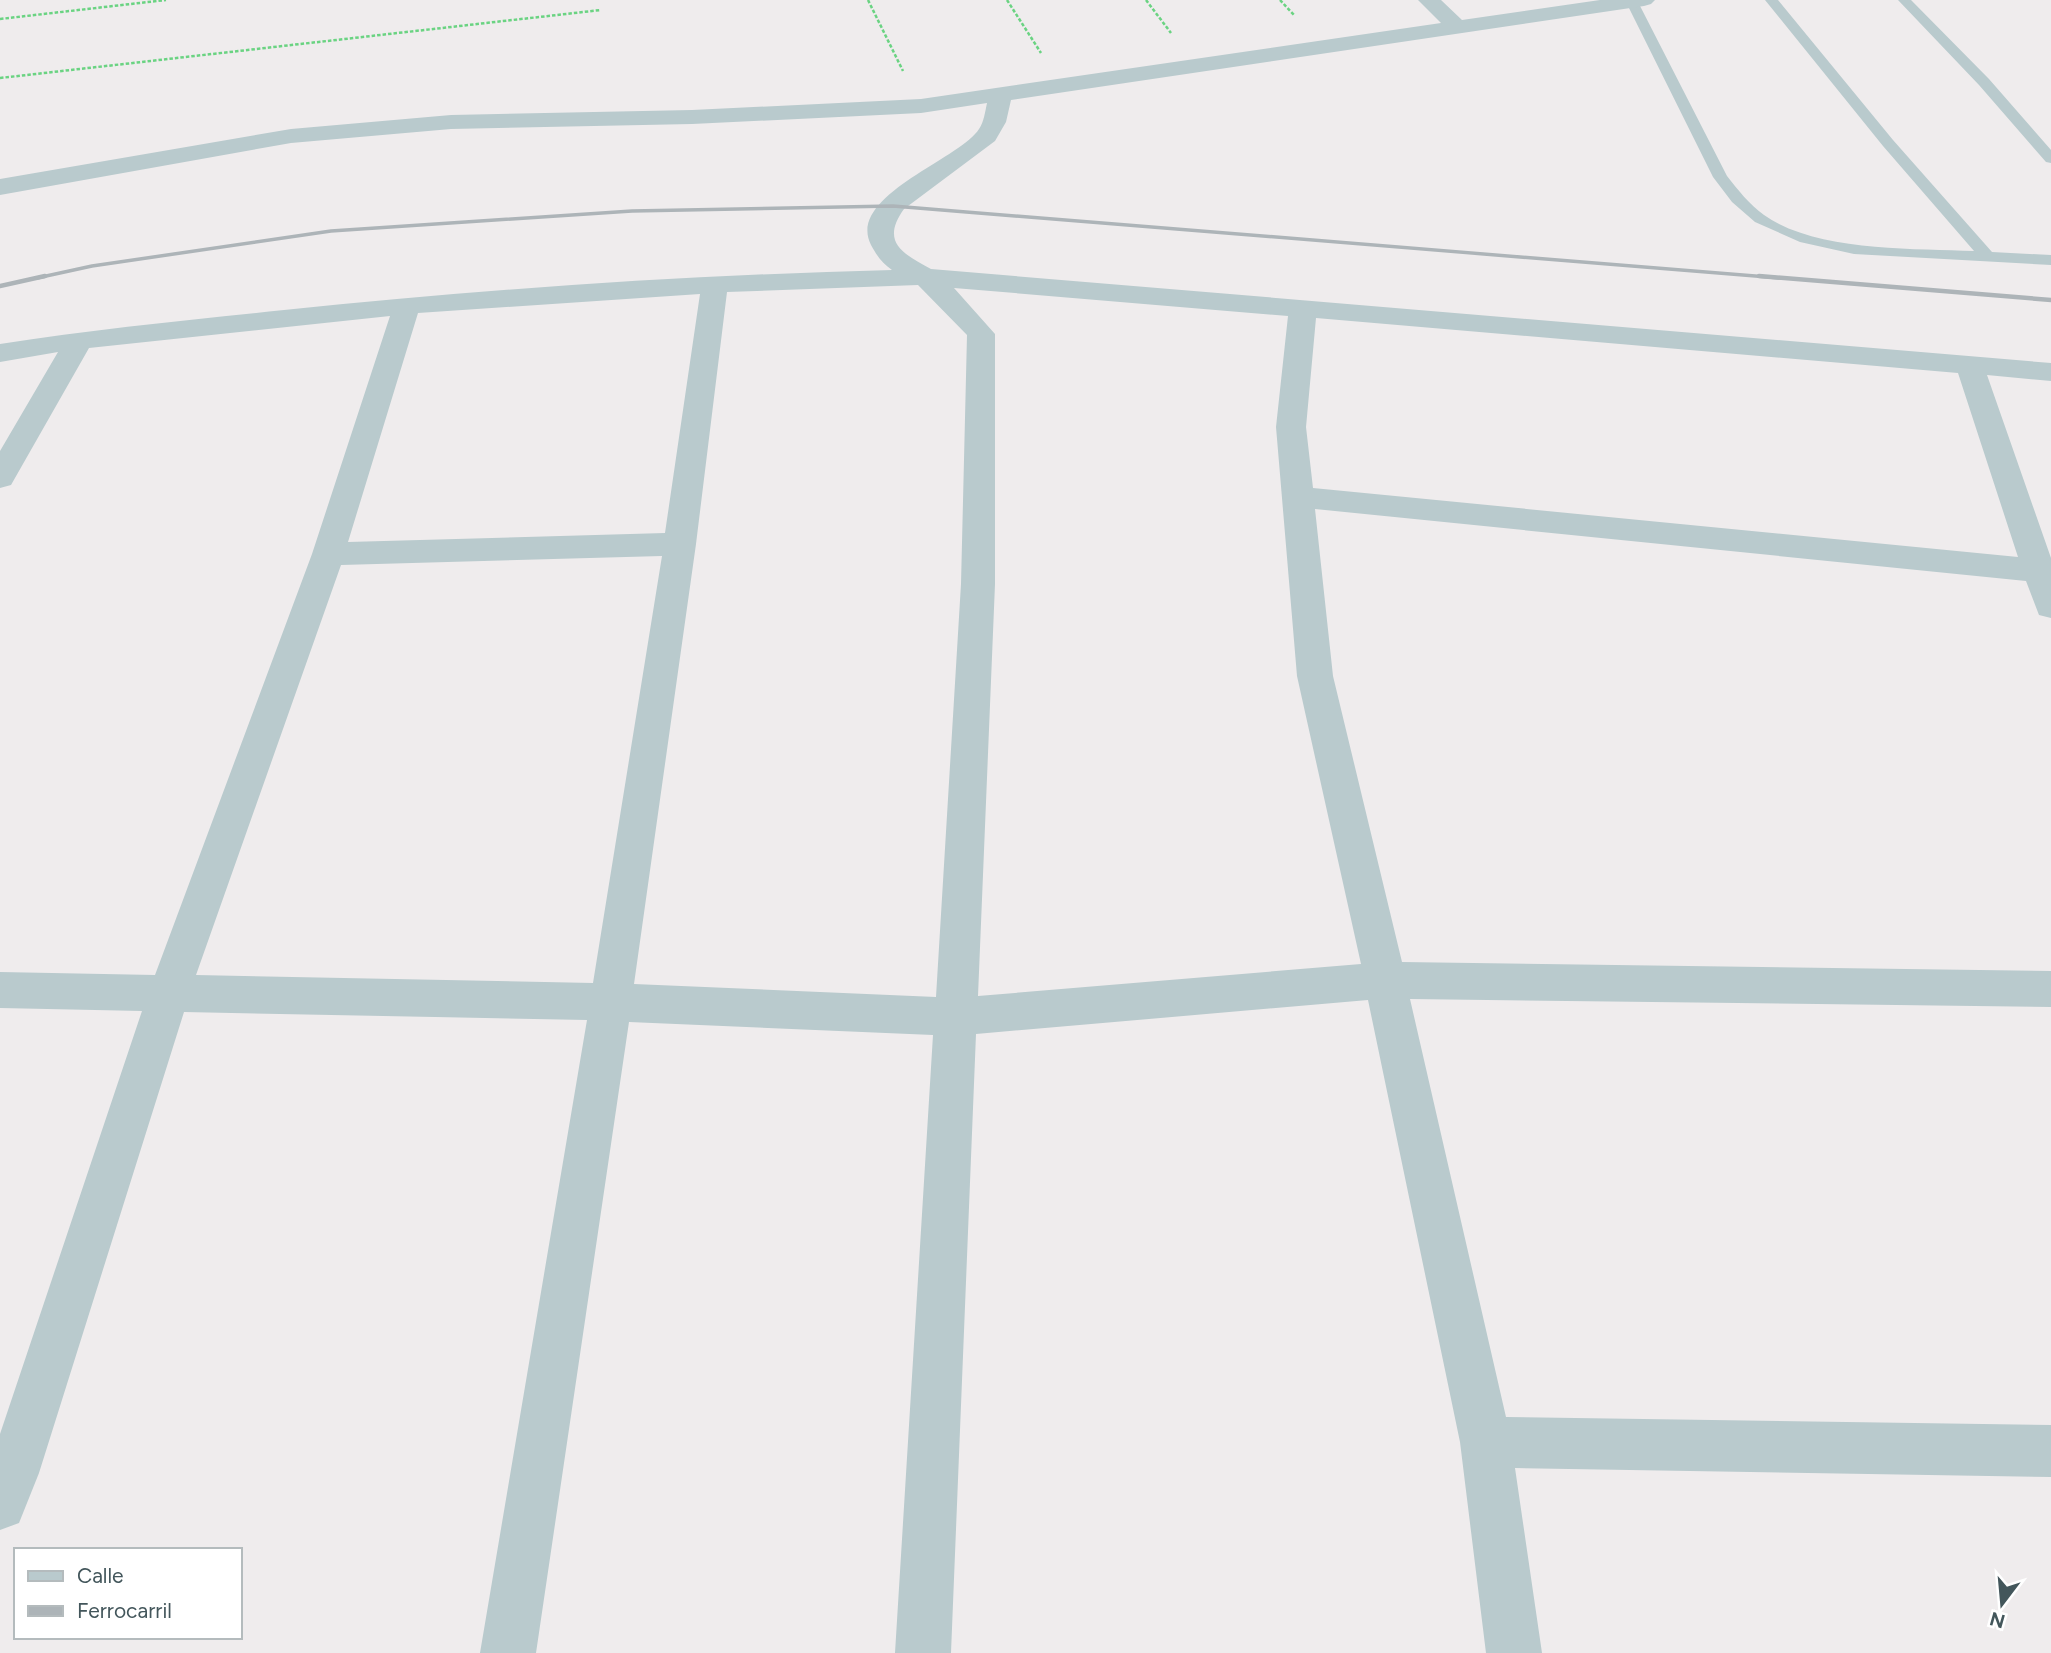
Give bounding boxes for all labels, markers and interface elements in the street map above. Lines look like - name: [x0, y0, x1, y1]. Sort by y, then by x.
- legend: [14, 1548, 242, 1639]
- text: Calle: [77, 1563, 124, 1588]
- north arrow: [1967, 1569, 2037, 1639]
- text: Ferrocarril: [77, 1598, 172, 1623]
- text: N: [1987, 1607, 2008, 1633]

